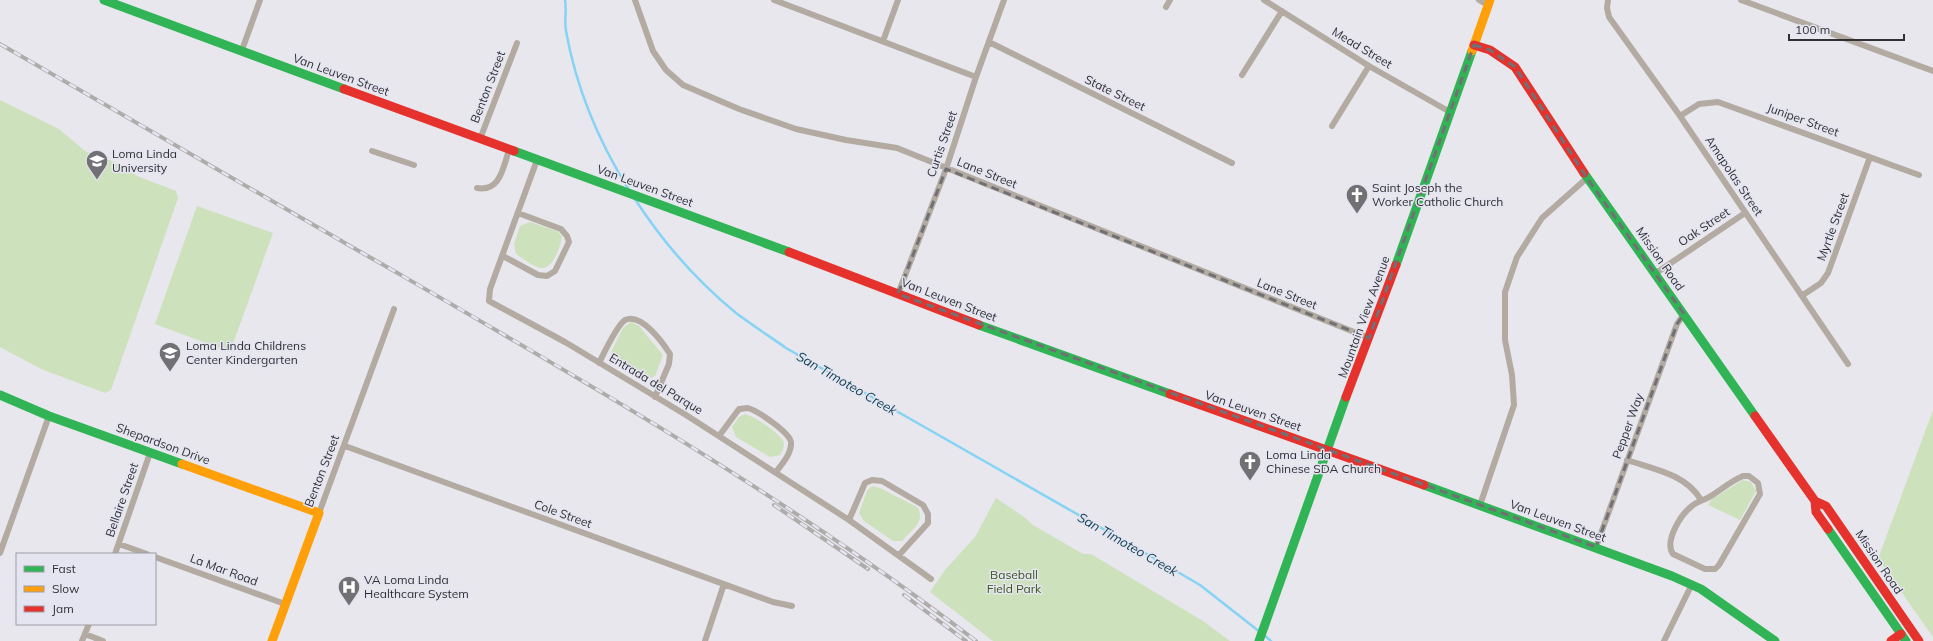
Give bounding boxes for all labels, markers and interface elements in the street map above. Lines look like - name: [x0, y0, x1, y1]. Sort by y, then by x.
- scale bar: [1789, 16, 1904, 42]
- text: 100 m: [1795, 22, 1830, 37]
- street label: Mead Street: [1329, 24, 1395, 71]
- street label: Benton Street: [467, 49, 508, 125]
- street label: Van Leuven Street: [291, 50, 391, 99]
- street label: State Street: [1082, 71, 1148, 114]
- street label: Juniper Street: [1765, 100, 1841, 139]
- street label: Curtis Street: [923, 109, 960, 179]
- street label: Amapolas Street: [1702, 133, 1767, 218]
- place label: Loma Linda University: [112, 146, 177, 175]
- school or university icon: Loma Linda University: [84, 148, 110, 181]
- street label: Lane Street: [955, 154, 1019, 191]
- street label: Van Leuven Street: [595, 161, 695, 210]
- place label: Saint Joseph the Worker Catholic Church: [1372, 180, 1503, 209]
- church icon: Saint Joseph the Worker Catholic Church: [1344, 182, 1370, 215]
- street label: Myrtle Street: [1813, 191, 1852, 263]
- street label: Oak Street: [1675, 204, 1732, 249]
- street label: Mission Road: [1633, 224, 1688, 293]
- street label: Mountain View Avenue: [1334, 254, 1393, 380]
- street label: Van Leuven Street: [899, 274, 999, 325]
- street label: Lane Street: [1255, 275, 1319, 312]
- place label: Loma Linda Childrens Center Kindergarten: [186, 338, 306, 367]
- school or university icon: Loma Linda Childrens Center Kindergarten: [157, 340, 183, 373]
- water label: San Timoteo Creek: [794, 348, 900, 418]
- street label: Entrada del Parque: [607, 350, 706, 417]
- street label: Van Leuven Street: [1203, 387, 1303, 434]
- street label: Pepper Way: [1609, 390, 1647, 461]
- street label: Shepardson Drive: [114, 420, 212, 467]
- street label: Benton Street: [301, 433, 342, 509]
- place label: Loma Linda Chinese SDA Church: [1266, 447, 1381, 476]
- church icon: Loma Linda Chinese SDA Church: [1237, 449, 1263, 482]
- street label: Bellaire Street: [102, 461, 141, 539]
- street label: Cole Street: [532, 496, 594, 531]
- street label: Van Leuven Street: [1508, 496, 1608, 545]
- water label: San Timoteo Creek: [1075, 509, 1181, 579]
- street label: Mission Road: [1852, 527, 1906, 597]
- street label: La Mar Road: [188, 550, 260, 589]
- legend: [16, 553, 156, 625]
- text: Fast: [52, 561, 76, 576]
- park label: Baseball Field Park: [987, 567, 1042, 596]
- place label: VA Loma Linda Healthcare System: [364, 572, 469, 601]
- hospital icon: VA Loma Linda Healthcare System: [336, 574, 362, 607]
- text: Slow: [52, 581, 80, 596]
- text: Jam: [52, 601, 74, 616]

